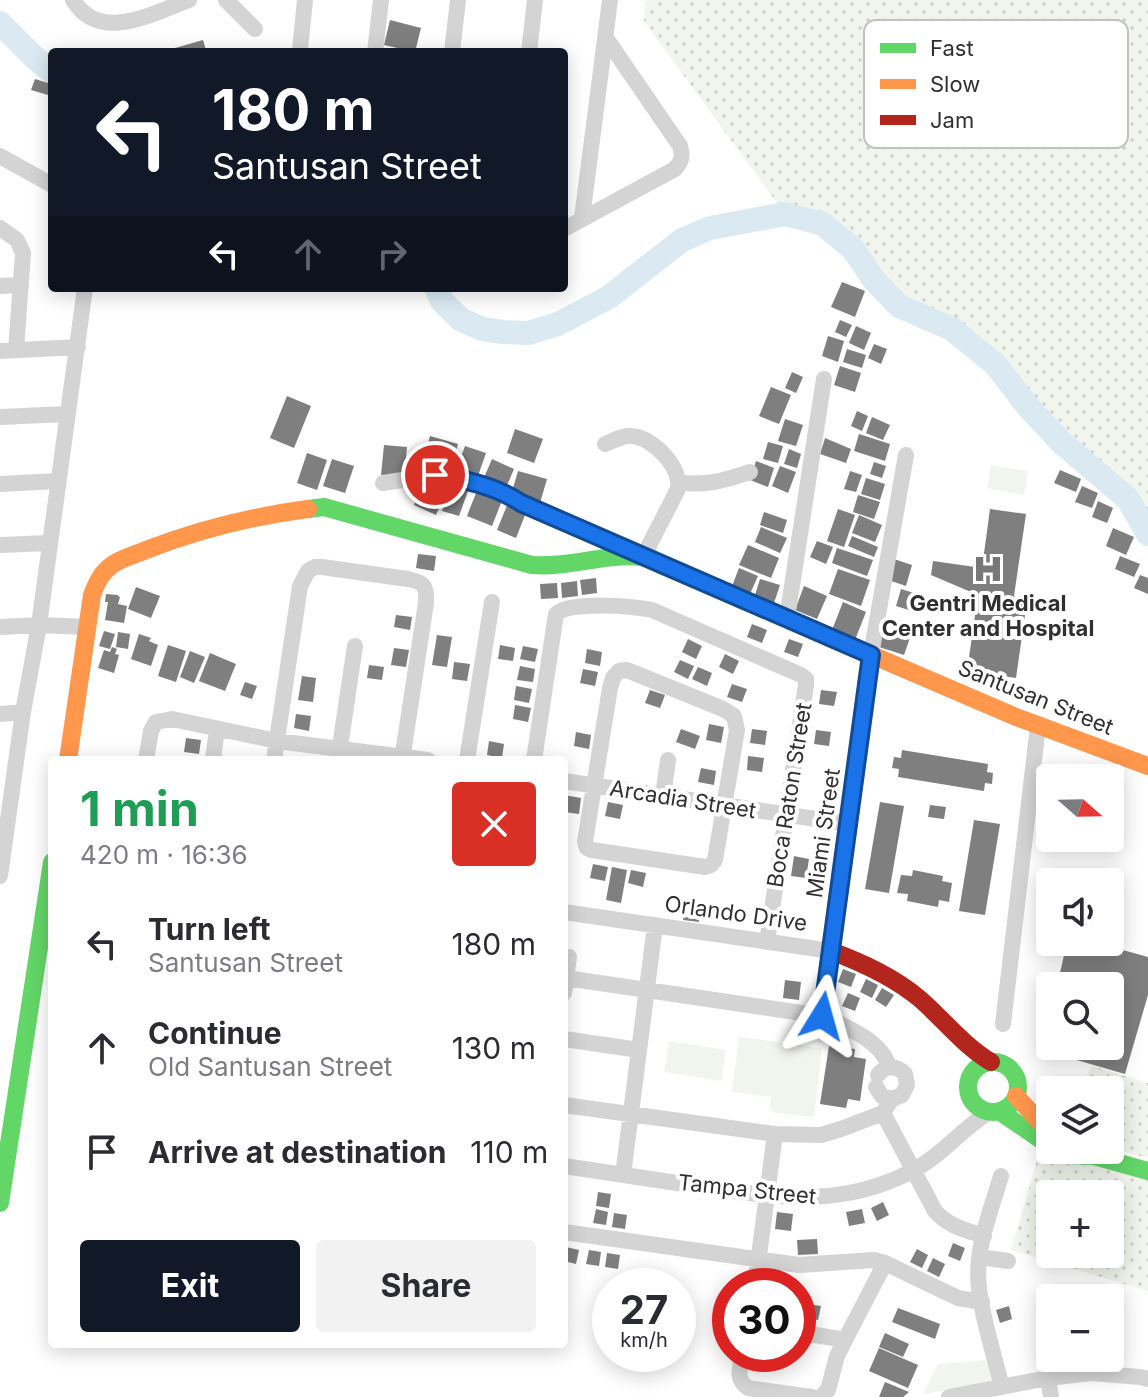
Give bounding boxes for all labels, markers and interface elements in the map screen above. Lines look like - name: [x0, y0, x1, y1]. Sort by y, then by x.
- legend: [864, 20, 1128, 148]
- text: Fast: [930, 35, 974, 61]
- text: Slow: [930, 71, 980, 97]
- text: 180 m: [212, 76, 375, 144]
- icon: left: [80, 80, 184, 184]
- text: Jam: [930, 107, 974, 133]
- text: Santusan Street: [212, 144, 482, 188]
- icon: left: [202, 232, 246, 276]
- icon: ahead: [286, 232, 330, 276]
- icon: right: [370, 232, 414, 276]
- pin: [401, 441, 469, 509]
- icon: arrive: [413, 453, 457, 497]
- hospital icon: Gentri Medical Center and Hospital: [971, 552, 1005, 586]
- place label: Gentri Medical Center and Hospital: [882, 590, 1094, 641]
- street label: Santusan Street: [955, 654, 1117, 740]
- street label: Boca Raton Street: [762, 701, 816, 889]
- north arrow: [1036, 764, 1124, 852]
- map controls: [1036, 764, 1124, 1372]
- street label: Miami Street: [801, 767, 845, 899]
- street label: Arcadia Street: [608, 775, 758, 823]
- text: 1 min: [80, 779, 199, 838]
- button: close: [452, 782, 536, 866]
- text: 420 m · 16:36: [80, 839, 248, 870]
- button: sound: [1036, 868, 1124, 956]
- street label: Orlando Drive: [663, 890, 809, 936]
- text: Turn left: [148, 911, 270, 947]
- icon: left: [80, 922, 124, 966]
- text: 180 m: [452, 926, 536, 962]
- text: Santusan Street: [148, 947, 343, 978]
- button: search: [1036, 972, 1124, 1060]
- position arrow: [780, 974, 864, 1058]
- text: Continue: [148, 1015, 282, 1051]
- icon: ahead: [80, 1026, 124, 1070]
- text: 130 m: [452, 1030, 536, 1066]
- text: Old Santusan Street: [148, 1051, 392, 1082]
- button: layers: [1036, 1076, 1124, 1164]
- icon: arrive: [80, 1130, 124, 1174]
- text: Arrive at destination: [148, 1134, 446, 1170]
- text: 110 m: [470, 1134, 548, 1170]
- street label: Tampa Street: [677, 1169, 817, 1209]
- button: +: [1036, 1180, 1124, 1268]
- button: Exit: [80, 1240, 300, 1332]
- button: Share: [316, 1240, 536, 1332]
- speed limit sign: 30: [712, 1268, 816, 1372]
- button: −: [1036, 1284, 1124, 1372]
- text: 27: [620, 1285, 668, 1334]
- text: km/h: [620, 1328, 668, 1352]

